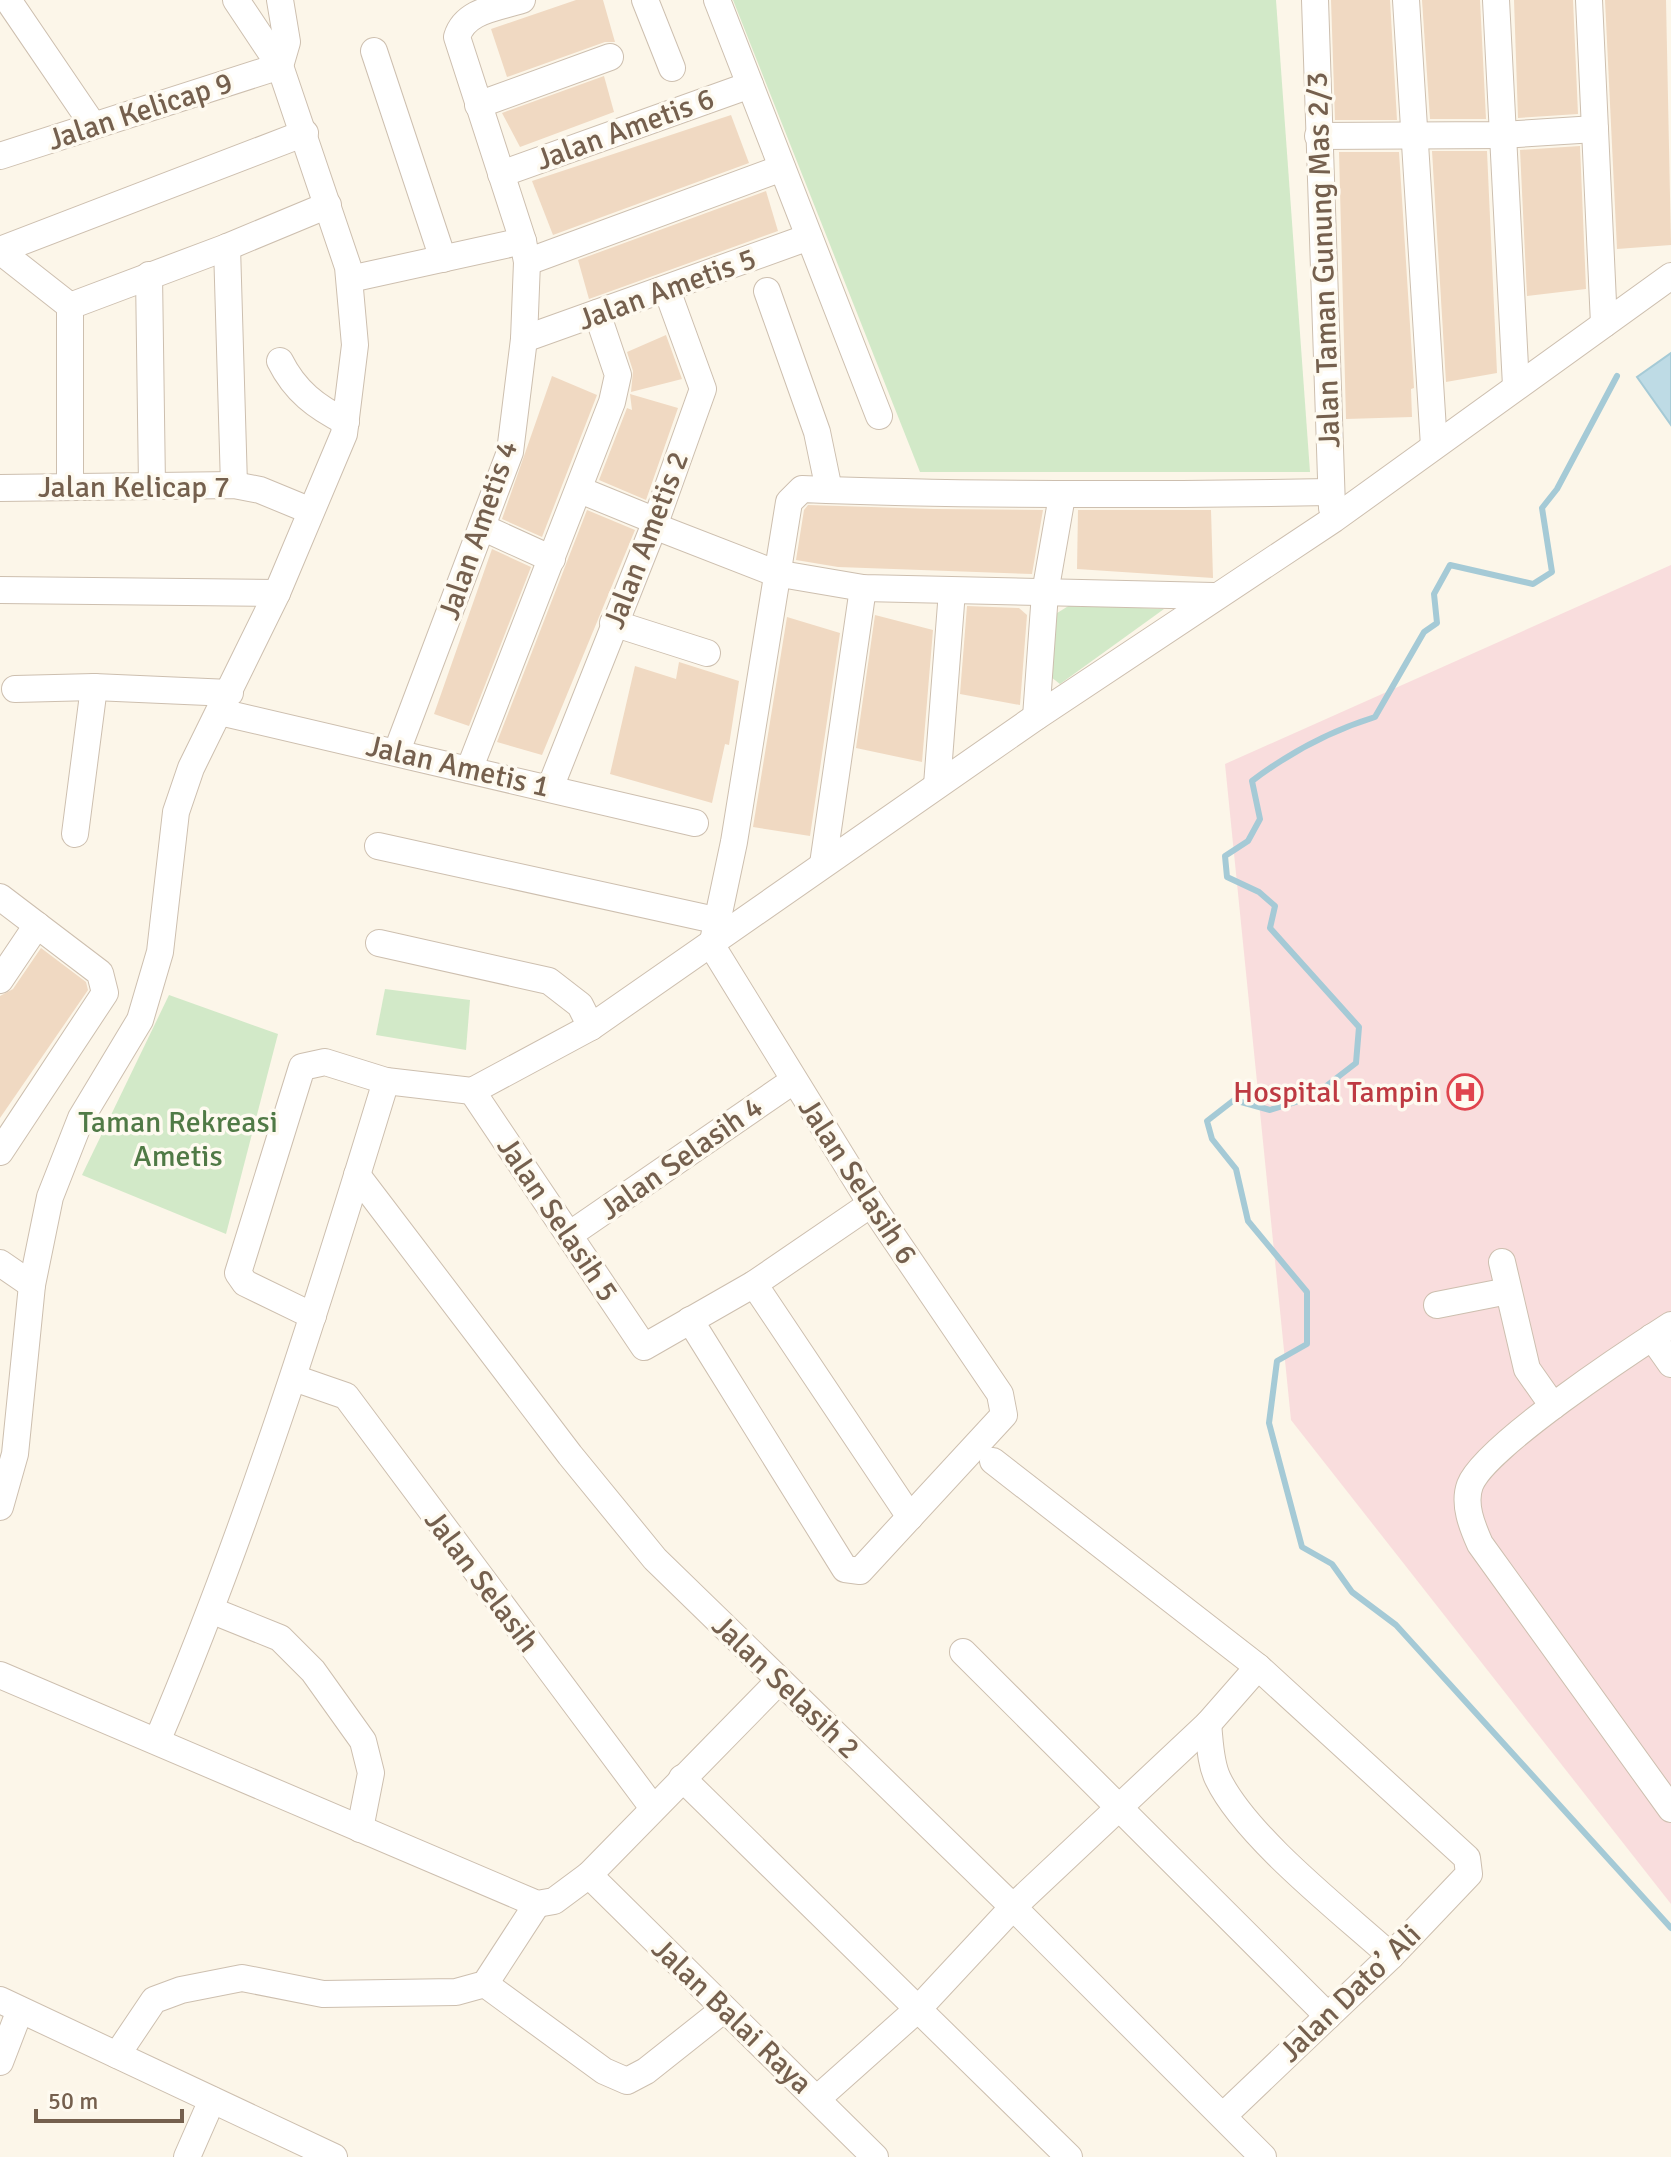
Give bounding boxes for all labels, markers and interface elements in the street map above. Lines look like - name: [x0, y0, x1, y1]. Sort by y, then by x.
- street label: Jalan Kelicap 9: [43, 64, 237, 159]
- street label: Jalan Taman Gunung Mas 2/3: [1298, 71, 1349, 449]
- street label: Jalan Ametis 6: [531, 80, 719, 179]
- street label: Jalan Ametis 5: [573, 240, 761, 339]
- street label: Jalan Ametis 4: [431, 436, 526, 625]
- street label: Jalan Ametis 2: [596, 446, 697, 634]
- street label: Jalan Kelicap 7: [38, 469, 230, 506]
- street label: Jalan Ametis 1: [363, 727, 553, 806]
- hospital icon: Hospital Tampin: [1446, 1073, 1484, 1111]
- place label: Hospital Tampin: [1233, 1074, 1439, 1111]
- street label: Jalan Selasih 4: [592, 1088, 770, 1228]
- street label: Jalan Selasih 6: [790, 1091, 925, 1271]
- park label: Taman Rekreasi Ametis: [78, 1104, 278, 1175]
- street label: Jalan Selasih 5: [489, 1130, 626, 1309]
- street label: Jalan Selasih: [416, 1503, 547, 1660]
- street label: Jalan Selasih 2: [704, 1608, 867, 1767]
- street label: Jalan Dato’ Ali: [1272, 1917, 1429, 2070]
- street label: Jalan Balai Raya: [644, 1931, 820, 2102]
- scale bar: [36, 2073, 182, 2123]
- text: 50 m: [48, 2086, 98, 2116]

